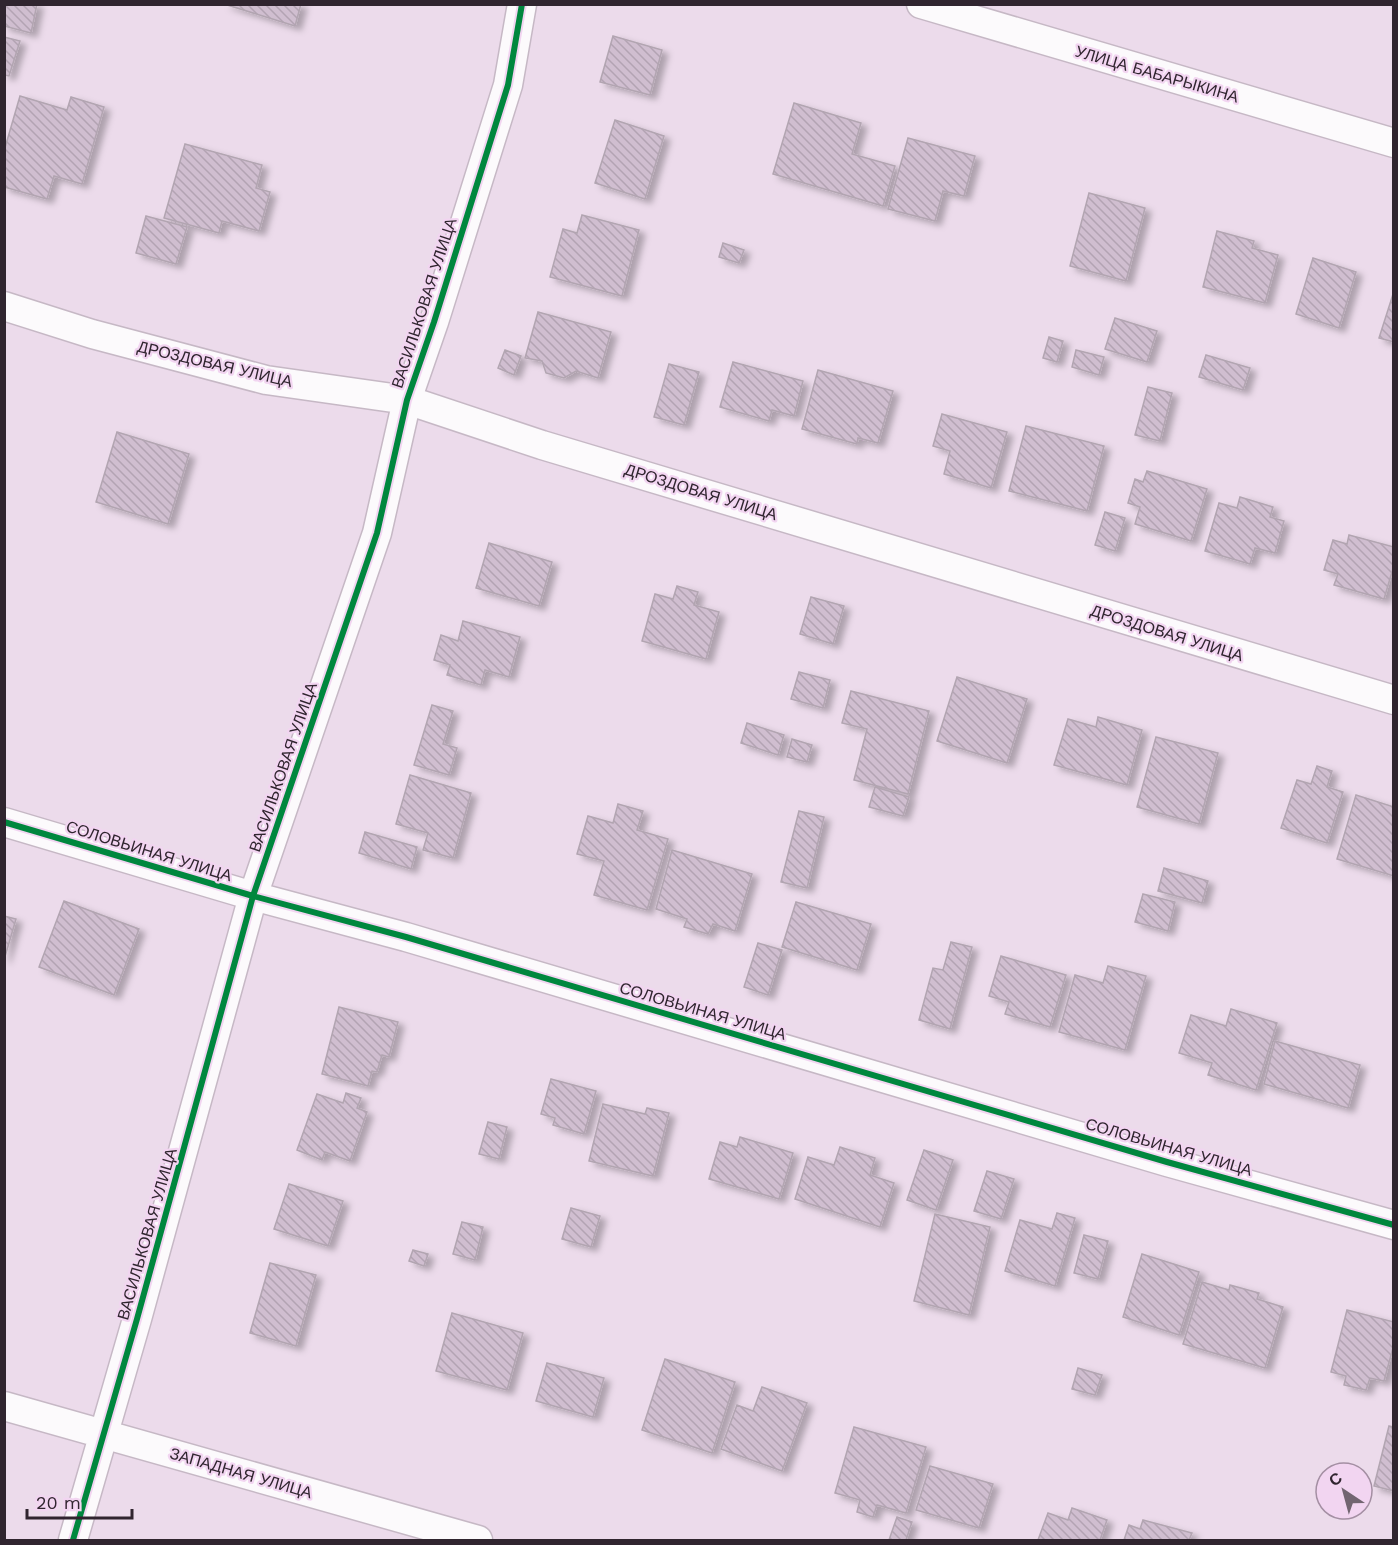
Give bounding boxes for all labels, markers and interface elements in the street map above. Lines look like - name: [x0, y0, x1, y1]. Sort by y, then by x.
- street label: УЛИЦА БАБАРЫКИНА: [1073, 42, 1241, 107]
- street label: ВАСИЛЬКОВАЯ УЛИЦА: [387, 215, 461, 391]
- street label: ДРОЗДОВАЯ УЛИЦА: [136, 337, 295, 391]
- street label: ДРОЗДОВАЯ УЛИЦА: [622, 460, 780, 524]
- street label: ДРОЗДОВАЯ УЛИЦА: [1088, 601, 1246, 665]
- street label: ВАСИЛЬКОВАЯ УЛИЦА: [245, 679, 321, 854]
- street label: СОЛОВЬИНАЯ УЛИЦА: [64, 817, 235, 885]
- street label: СОЛОВЬИНАЯ УЛИЦА: [617, 978, 789, 1044]
- street label: СОЛОВЬИНАЯ УЛИЦА: [1083, 1114, 1255, 1180]
- street label: ВАСИЛЬКОВАЯ УЛИЦА: [113, 1145, 181, 1322]
- street label: ЗАПАДНАЯ УЛИЦА: [168, 1444, 315, 1502]
- north arrow: [1314, 1461, 1374, 1521]
- text: С: [1325, 1468, 1346, 1490]
- scale bar: [27, 1482, 132, 1520]
- text: 20 m: [36, 1492, 81, 1513]

